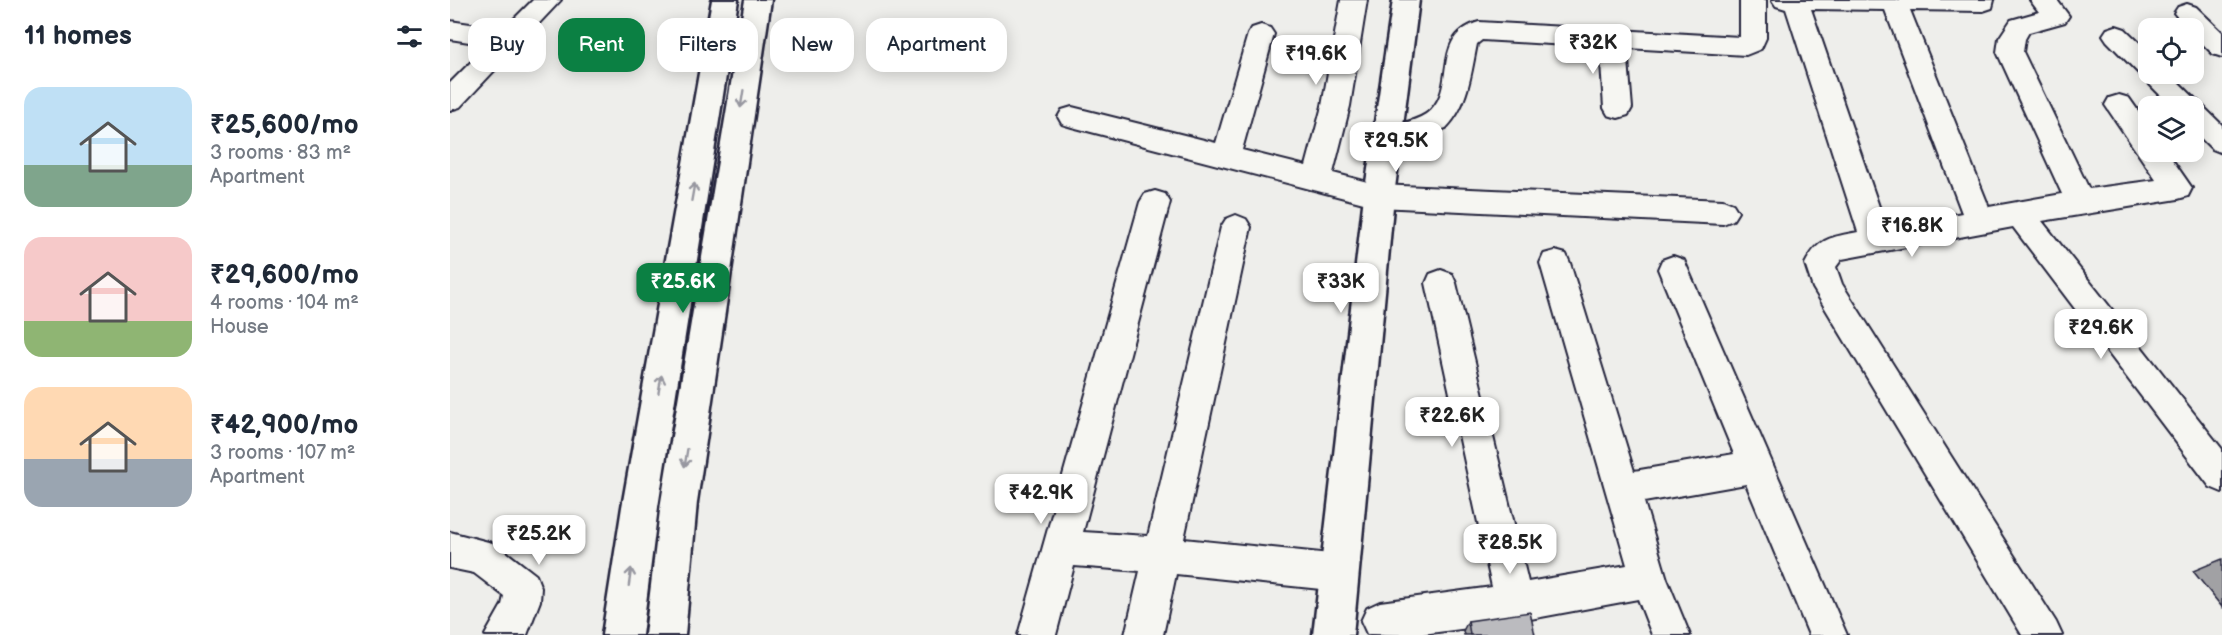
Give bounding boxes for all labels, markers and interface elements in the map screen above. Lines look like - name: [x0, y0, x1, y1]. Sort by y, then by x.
- chip: Buy: [468, 18, 546, 72]
- chip: Rent: [558, 18, 645, 72]
- chip: Filters: [657, 18, 758, 72]
- chip: New: [770, 18, 854, 72]
- chip: Apartment: [866, 18, 1007, 72]
- map controls: [2138, 18, 2204, 162]
- button: locate: [2138, 18, 2204, 84]
- icon: filters: [393, 20, 426, 53]
- text: 11 homes: [24, 21, 132, 52]
- pin: ₹32K: [1557, 24, 1629, 75]
- text: ₹32K: [1569, 31, 1617, 55]
- pin: ₹19.6K: [1267, 35, 1365, 86]
- text: ₹19.6K: [1285, 42, 1347, 66]
- one-way arrow: [737, 89, 748, 109]
- button: layers: [2138, 96, 2204, 162]
- text: ₹25,600/mo: [210, 110, 359, 141]
- icon: home: [72, 111, 144, 183]
- pin: ₹29.5K: [1347, 122, 1445, 173]
- text: ₹29.5K: [1364, 129, 1428, 153]
- text: 3 rooms · 83 m²: [210, 141, 351, 165]
- text: Apartment: [210, 165, 305, 189]
- one-way arrow: [687, 183, 698, 202]
- pin: ₹16.8K: [1863, 207, 1961, 258]
- text: ₹16.8K: [1881, 214, 1943, 238]
- text: ₹29,600/mo: [210, 260, 359, 291]
- icon: home: [72, 261, 144, 333]
- pin: ₹25.6K: [634, 263, 732, 314]
- pin: ₹33K: [1305, 263, 1377, 314]
- text: ₹25.6K: [650, 270, 716, 294]
- text: ₹33K: [1317, 270, 1365, 294]
- text: 4 rooms · 104 m²: [210, 291, 359, 315]
- pin: ₹29.6K: [2052, 309, 2150, 360]
- text: House: [210, 315, 269, 339]
- text: ₹29.6K: [2068, 316, 2134, 340]
- one-way arrow: [655, 375, 666, 395]
- pin: ₹22.6K: [1403, 397, 1501, 448]
- text: ₹22.6K: [1419, 404, 1485, 428]
- text: ₹42,900/mo: [210, 410, 358, 441]
- icon: home: [72, 411, 144, 483]
- text: 3 rooms · 107 m²: [210, 441, 355, 465]
- one-way arrow: [681, 448, 692, 467]
- text: Apartment: [210, 465, 305, 489]
- pin: ₹42.9K: [992, 474, 1090, 525]
- text: ₹42.9K: [1009, 481, 1073, 505]
- pin: ₹25.2K: [490, 515, 588, 566]
- text: ₹25.2K: [507, 522, 571, 546]
- pin: ₹28.5K: [1461, 524, 1559, 575]
- text: ₹28.5K: [1478, 531, 1542, 555]
- one-way arrow: [625, 568, 636, 587]

